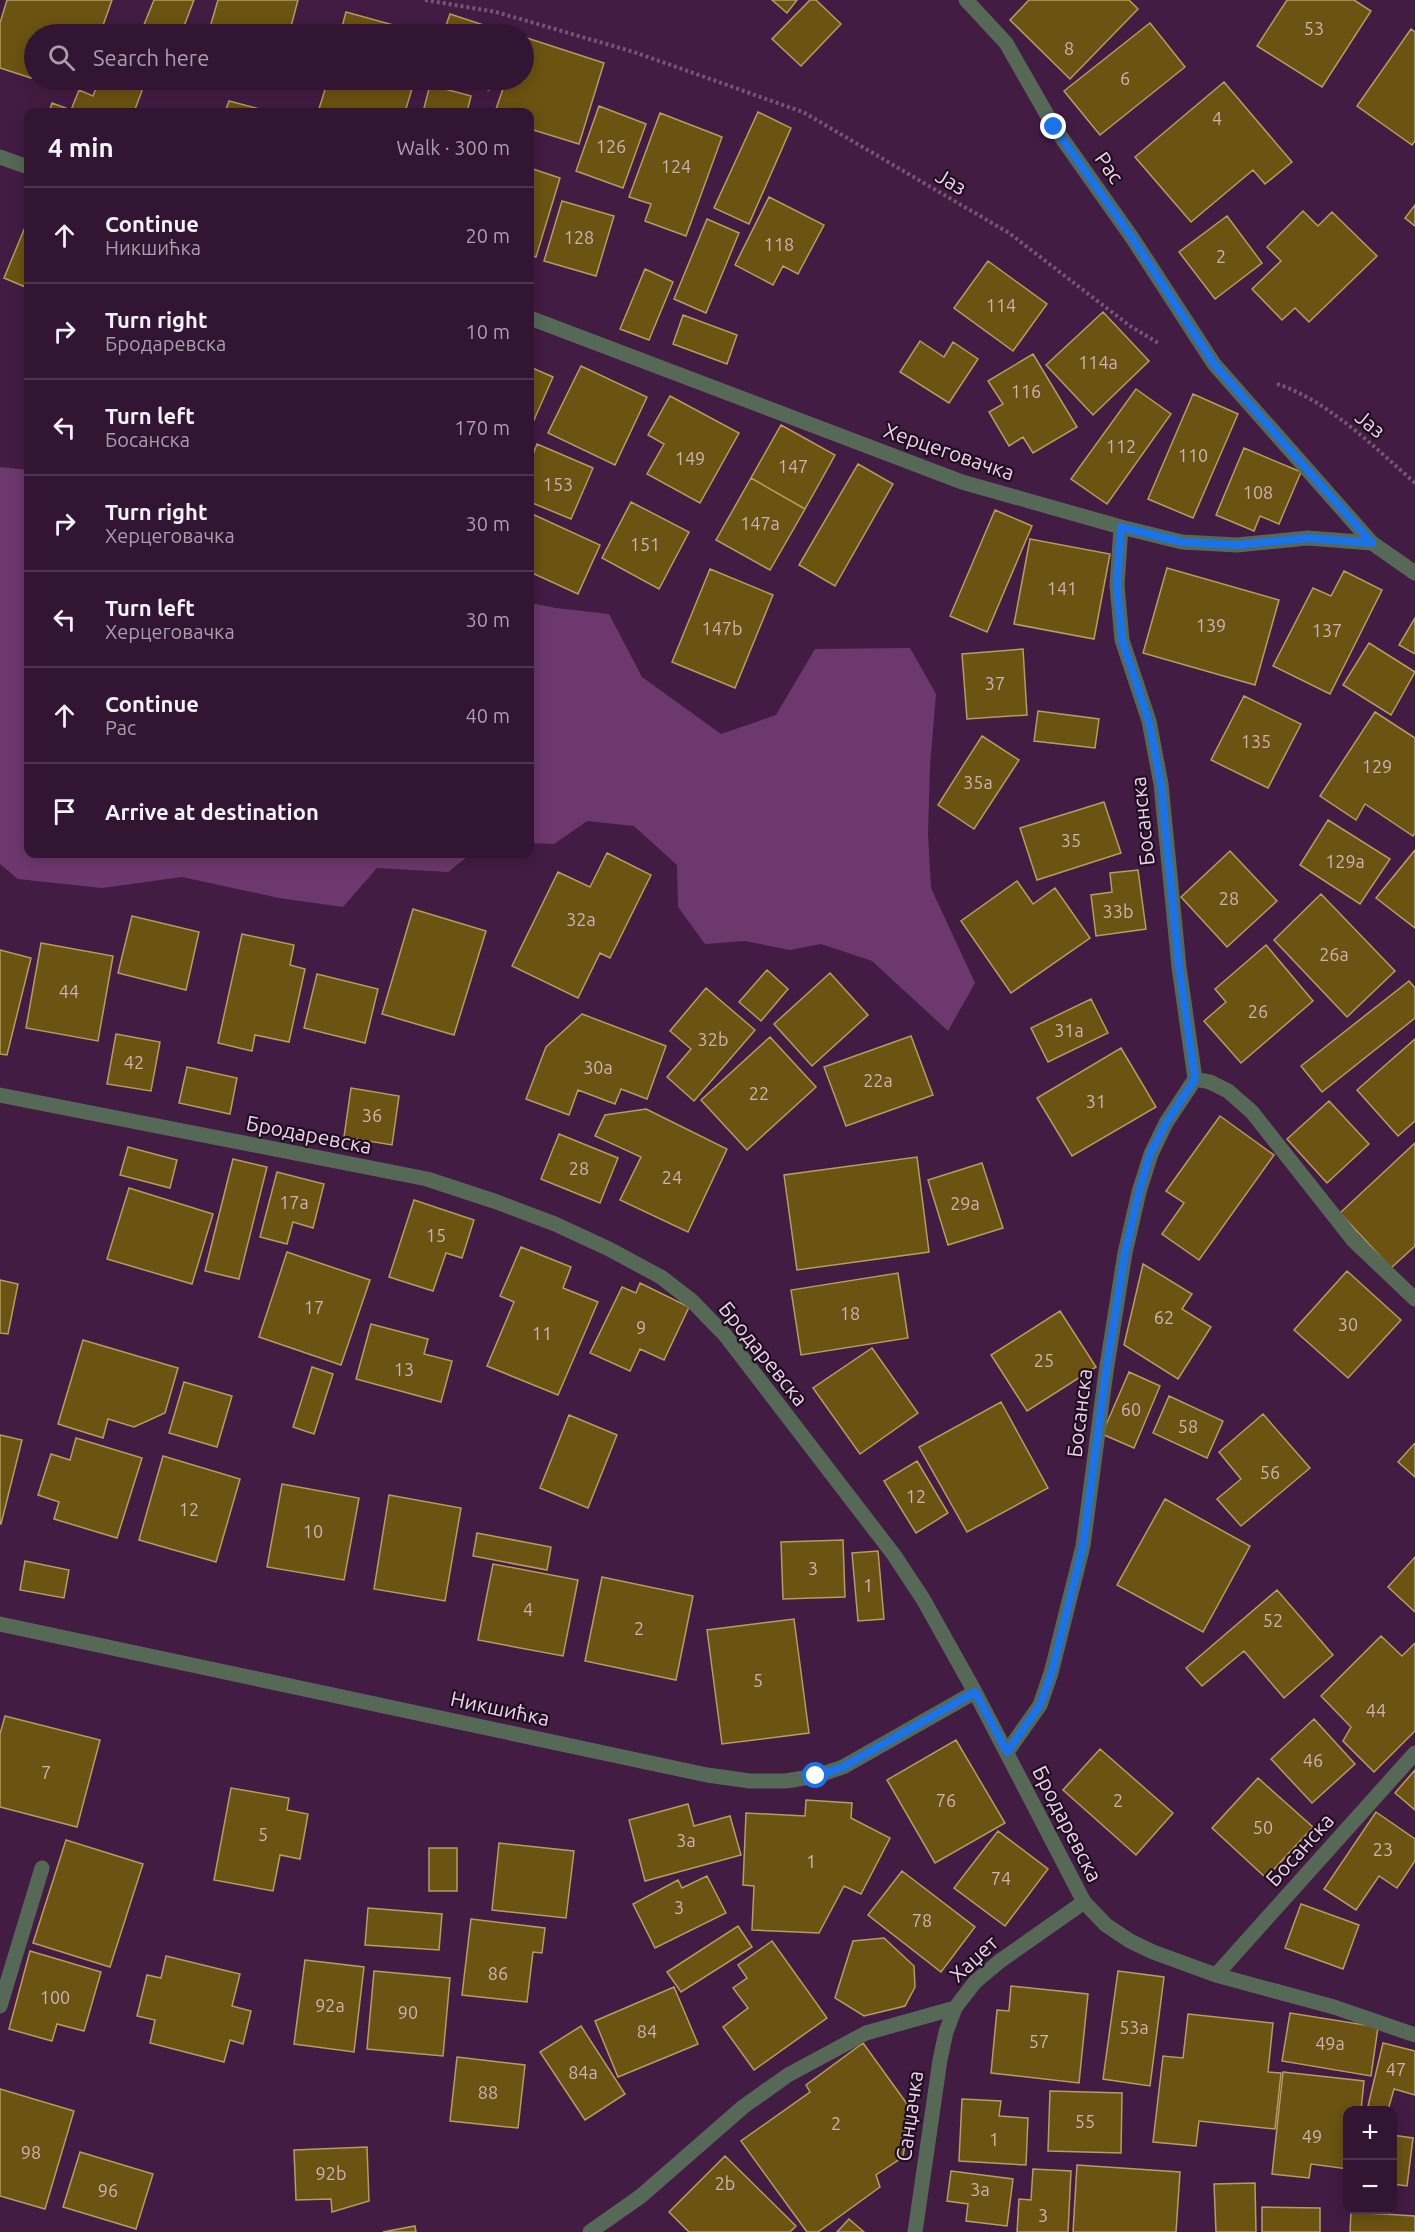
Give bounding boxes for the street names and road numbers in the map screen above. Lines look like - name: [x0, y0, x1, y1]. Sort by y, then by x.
- street label: Рас: [1091, 147, 1129, 188]
- street label: Јаз: [932, 163, 971, 199]
- street label: Јаз: [1351, 404, 1390, 442]
- street label: Херцеговачка: [881, 418, 1018, 485]
- street label: Босанска: [1125, 775, 1159, 867]
- street label: Бродаревска: [244, 1110, 374, 1158]
- street label: Бродаревска: [714, 1296, 813, 1410]
- street label: Босанска: [1062, 1367, 1096, 1459]
- street label: Никшићка: [448, 1686, 552, 1730]
- street label: Бродаревска: [1028, 1761, 1108, 1886]
- street label: Босанска: [1260, 1808, 1338, 1891]
- street label: Хаџет: [944, 1930, 1003, 1986]
- street label: Санџачка: [891, 2069, 927, 2163]

